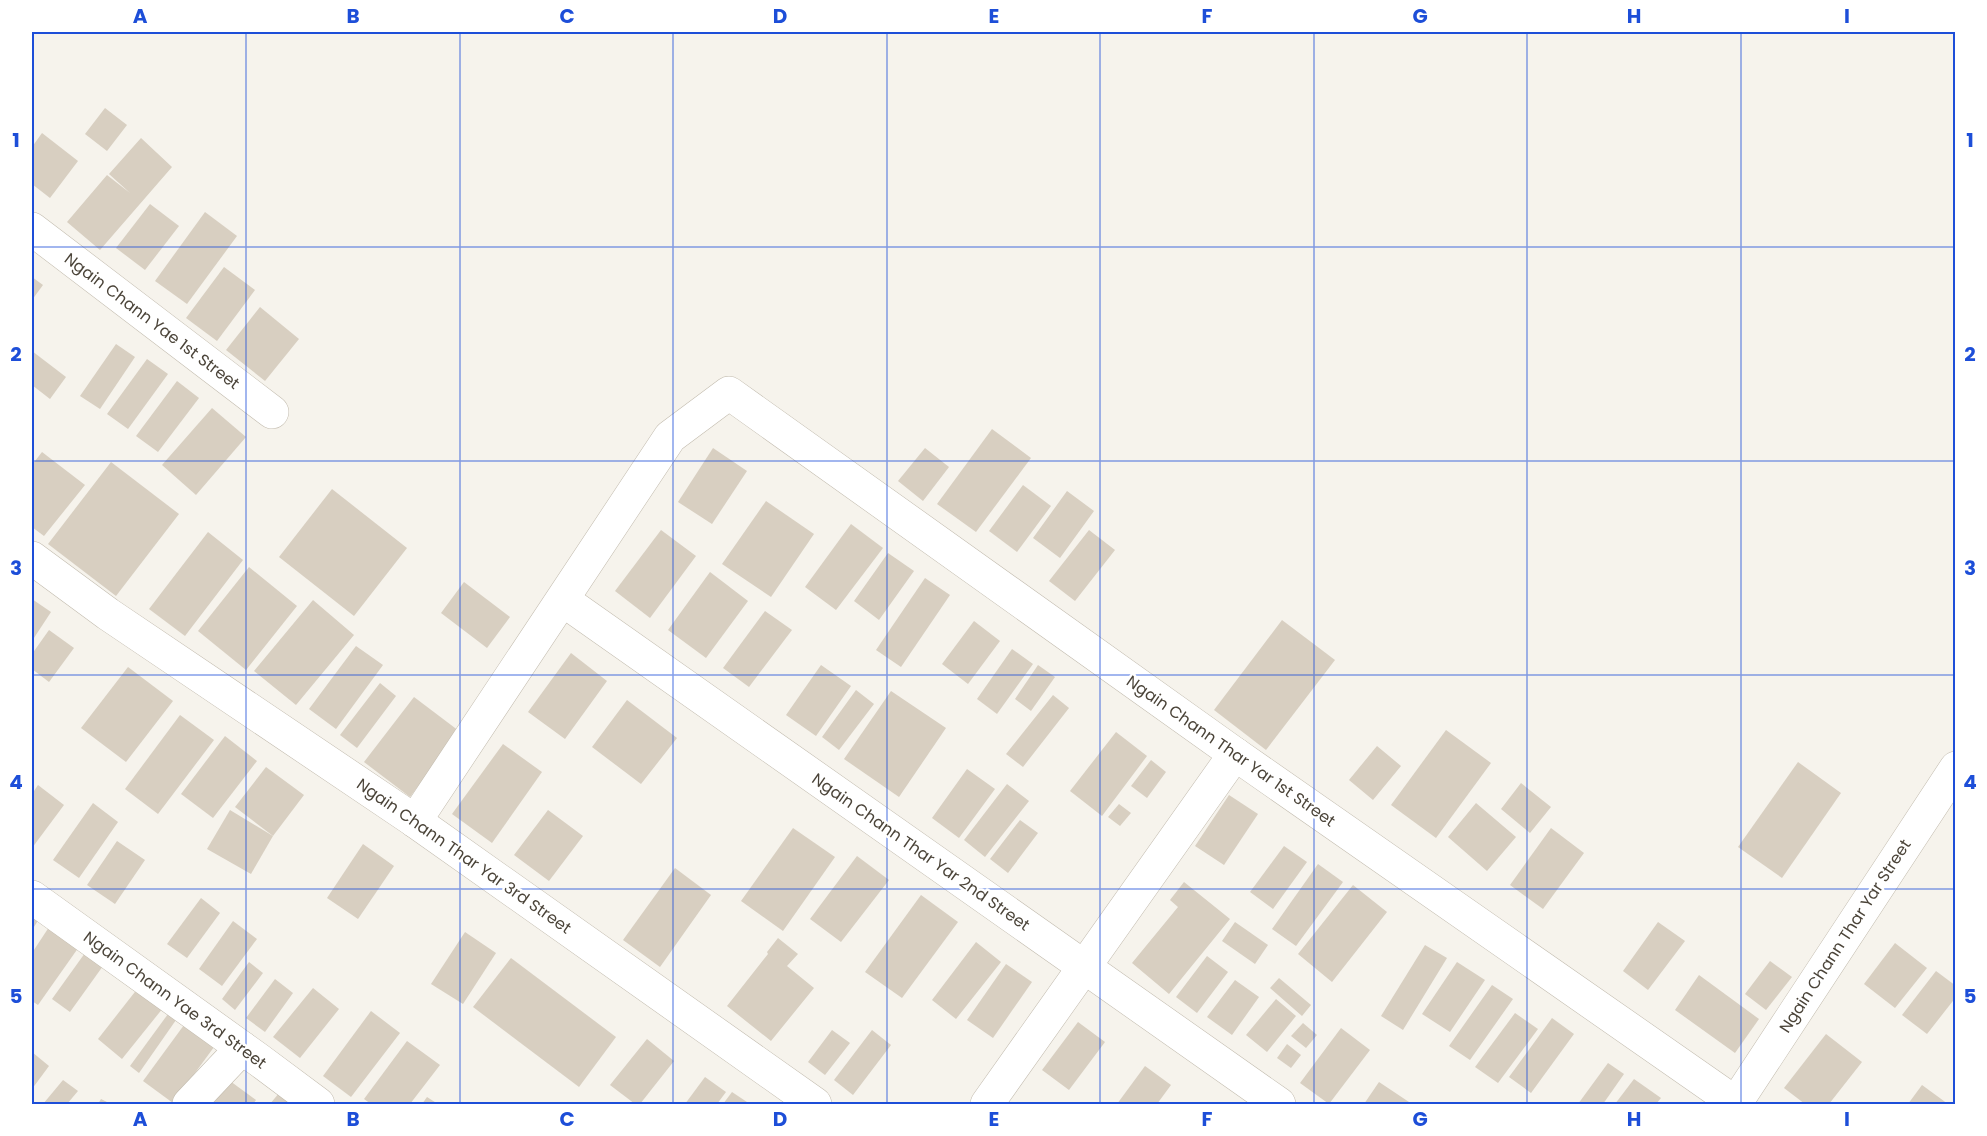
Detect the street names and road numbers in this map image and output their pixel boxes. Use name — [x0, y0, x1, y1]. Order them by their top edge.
street label: Ngain Chann Yae 1st Street — [60, 247, 245, 395]
street label: Ngain Chann Thar Yar 1st Street — [1122, 670, 1340, 832]
street label: Ngain Chann Thar Yar 2nd Street — [807, 768, 1035, 936]
street label: Ngain Chann Thar Yar 3rd Street — [352, 773, 576, 939]
street label: Ngain Chann Thar Yar Street — [1774, 835, 1916, 1037]
street label: Ngain Chann Yae 3rd Street — [79, 926, 271, 1074]

